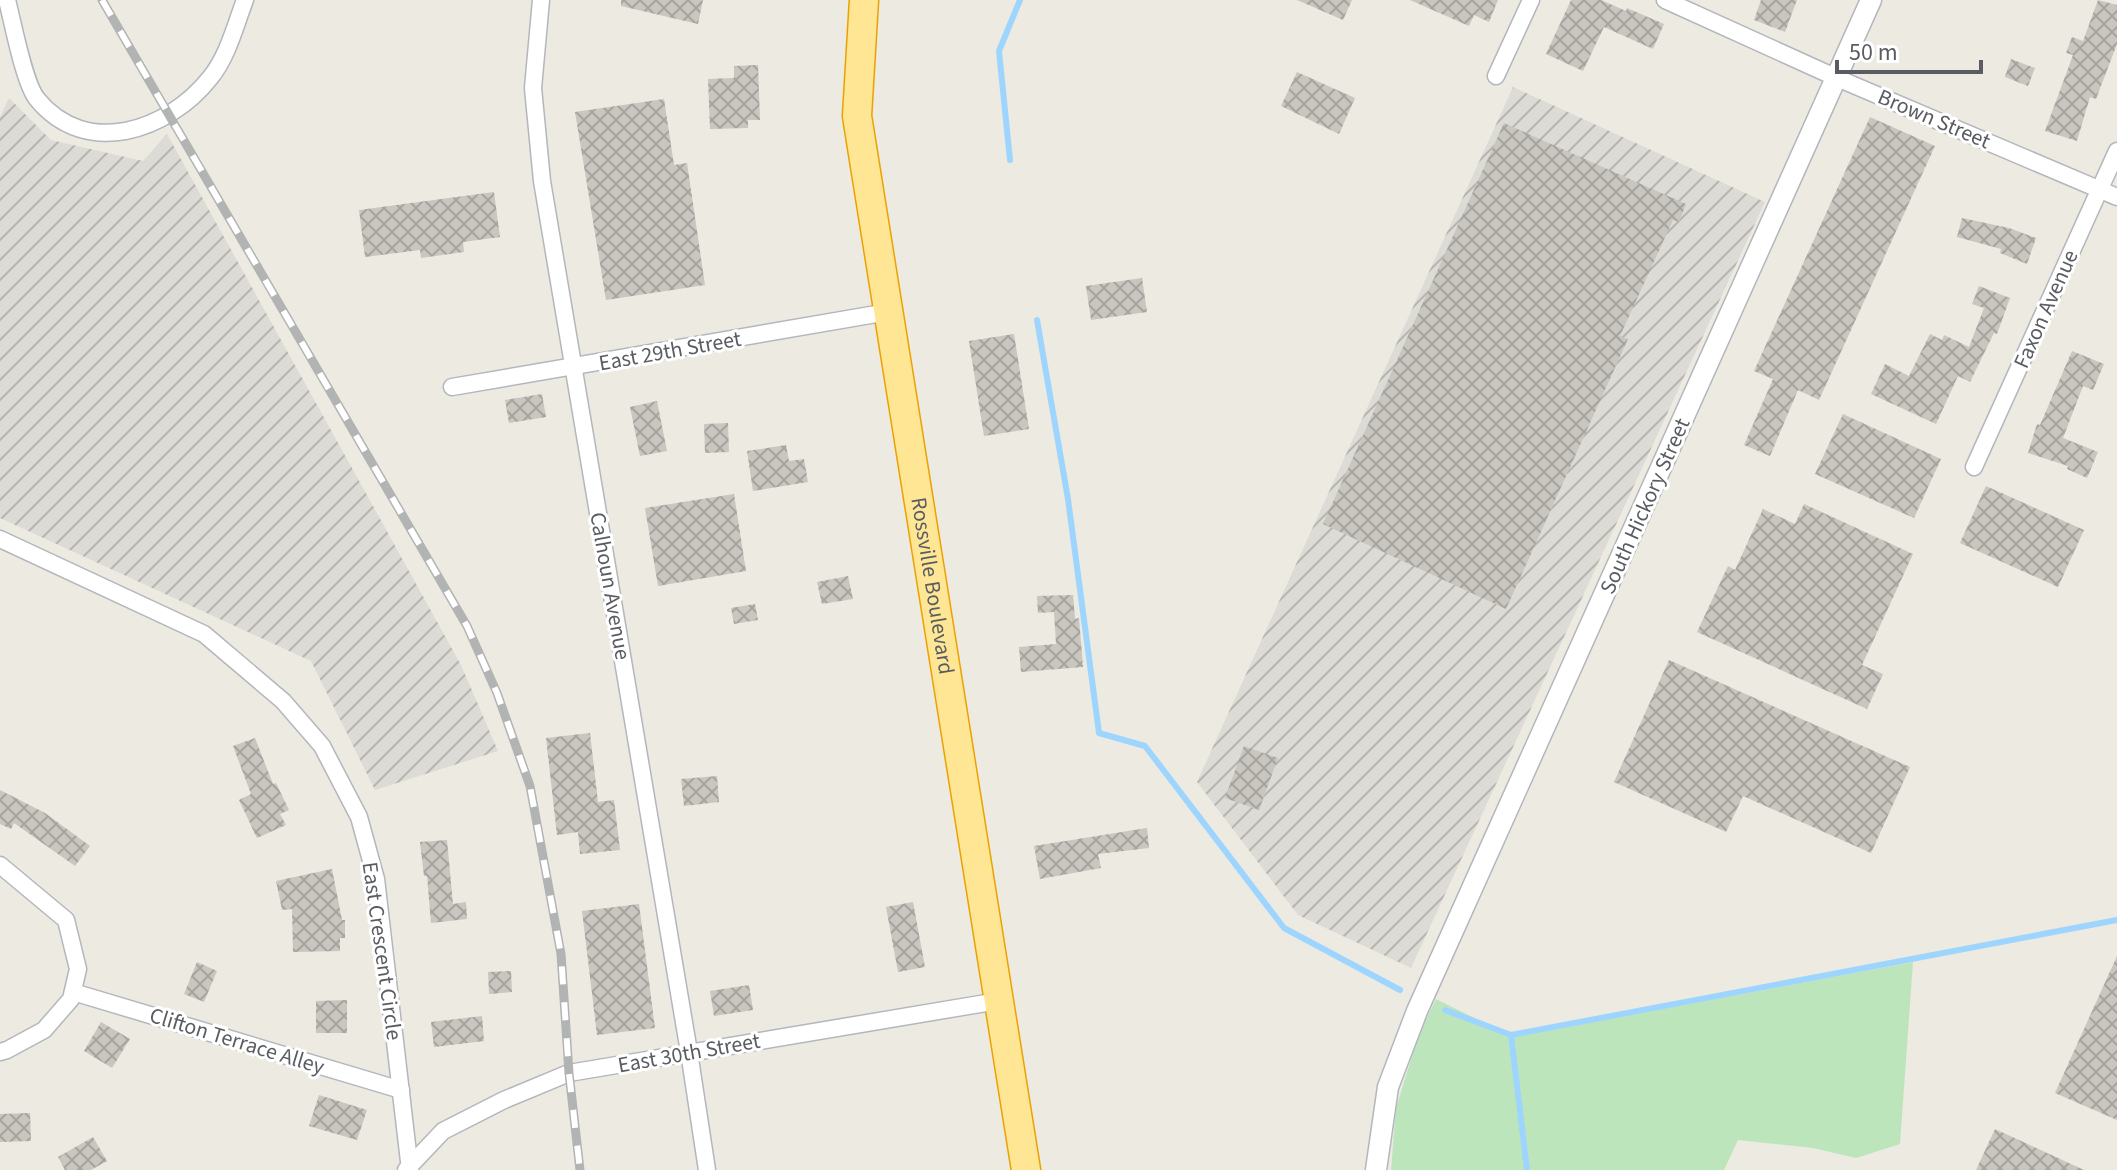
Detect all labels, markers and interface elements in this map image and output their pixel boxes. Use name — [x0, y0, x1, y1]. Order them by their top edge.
scale bar — [1837, 24, 1981, 74]
text: 50 m — [1849, 35, 1898, 70]
street label: Brown Street — [1873, 81, 1996, 157]
street label: Faxon Avenue — [2006, 244, 2086, 373]
street label: East 29th Street — [596, 323, 744, 379]
street label: South Hickory Street — [1592, 412, 1698, 599]
street label: Rossville Boulevard — [902, 495, 962, 677]
street label: Calhoun Avenue — [581, 510, 639, 662]
street label: East Crescent Circle — [354, 860, 410, 1042]
street label: Clifton Terrace Alley — [146, 999, 329, 1083]
street label: East 30th Street — [615, 1025, 763, 1081]

